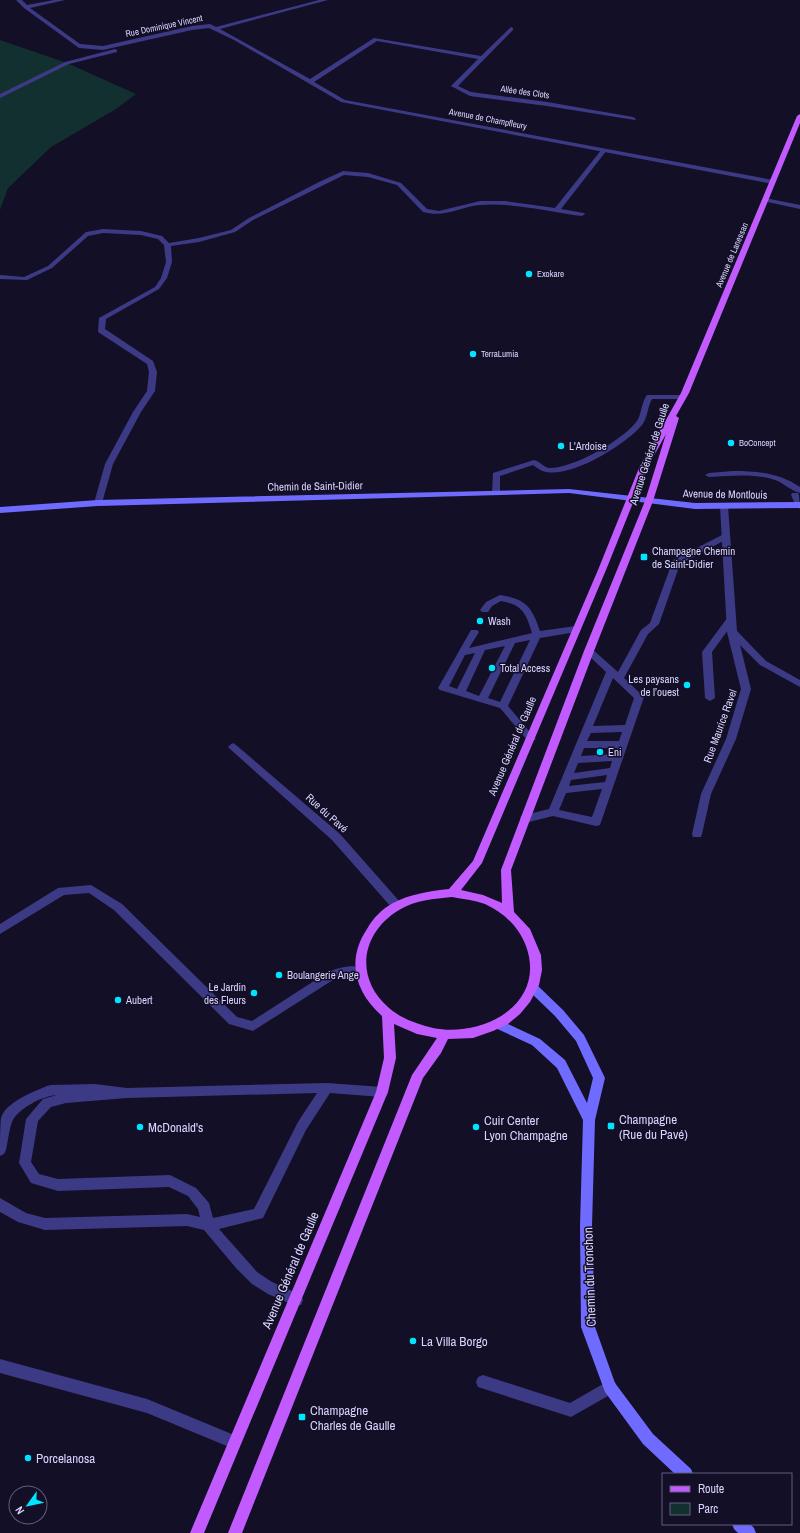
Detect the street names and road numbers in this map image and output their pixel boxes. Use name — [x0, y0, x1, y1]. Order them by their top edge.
street label: Rue Dominique Vincent — [124, 12, 204, 40]
street label: Allée des Clots — [499, 82, 551, 101]
street label: Avenue de Champfleury — [447, 105, 528, 132]
street label: Avenue de Lanessan — [713, 221, 751, 290]
street label: Avenue Général de Gaulle — [626, 401, 672, 508]
street label: Chemin de Saint-Didier — [267, 478, 363, 494]
street label: Avenue de Montlouis — [682, 486, 768, 502]
street label: Rue Maurice Ravel — [700, 687, 740, 765]
street label: Avenue Général de Gaulle — [484, 694, 539, 799]
street label: Rue du Pavé — [303, 790, 351, 836]
street label: Avenue Général de Gaulle — [258, 1209, 323, 1332]
street label: Chemin du Tronchon — [579, 1227, 600, 1327]

